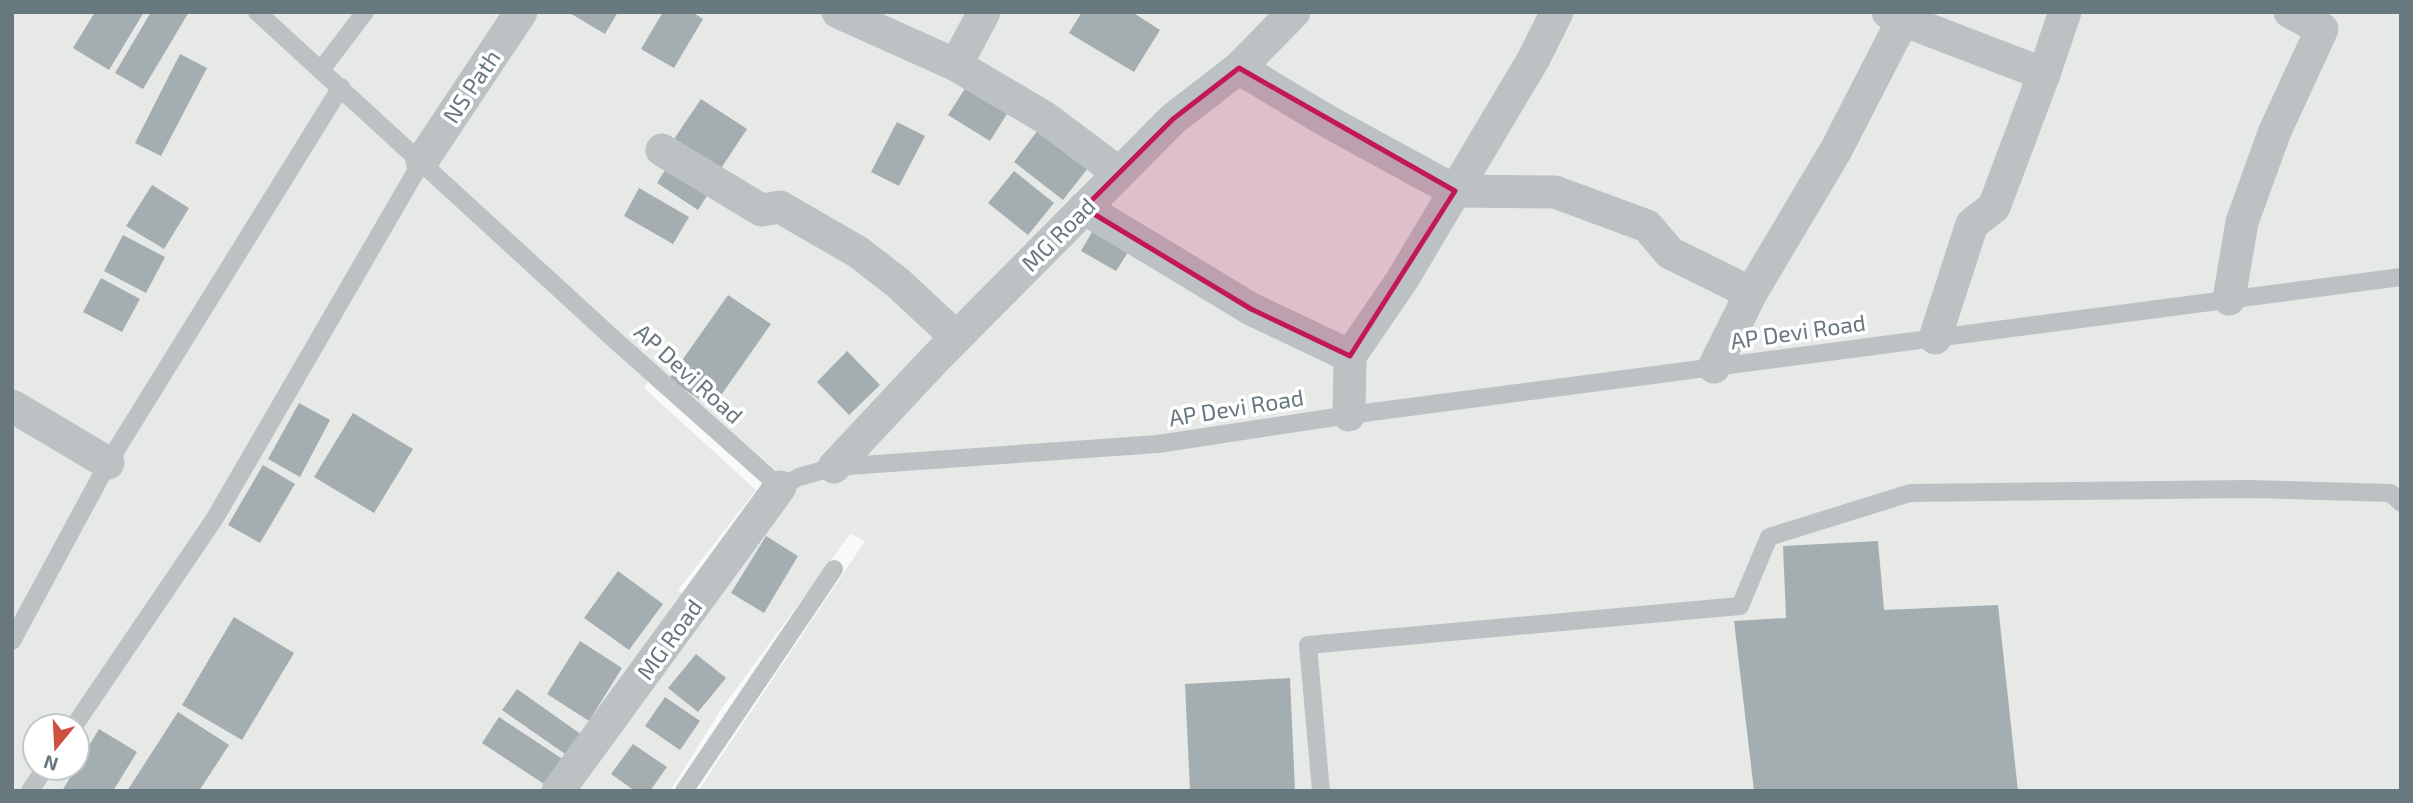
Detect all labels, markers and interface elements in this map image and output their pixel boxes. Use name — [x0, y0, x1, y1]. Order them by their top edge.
street label: NS Path — [436, 44, 506, 128]
street label: MG Road — [1015, 191, 1101, 277]
street label: AP Devi Road — [1729, 308, 1867, 354]
street label: AP Devi Road — [629, 317, 749, 429]
street label: AP Devi Road — [1167, 383, 1305, 431]
street label: MG Road — [630, 593, 708, 685]
north arrow — [21, 712, 91, 782]
text: N — [41, 751, 61, 777]

